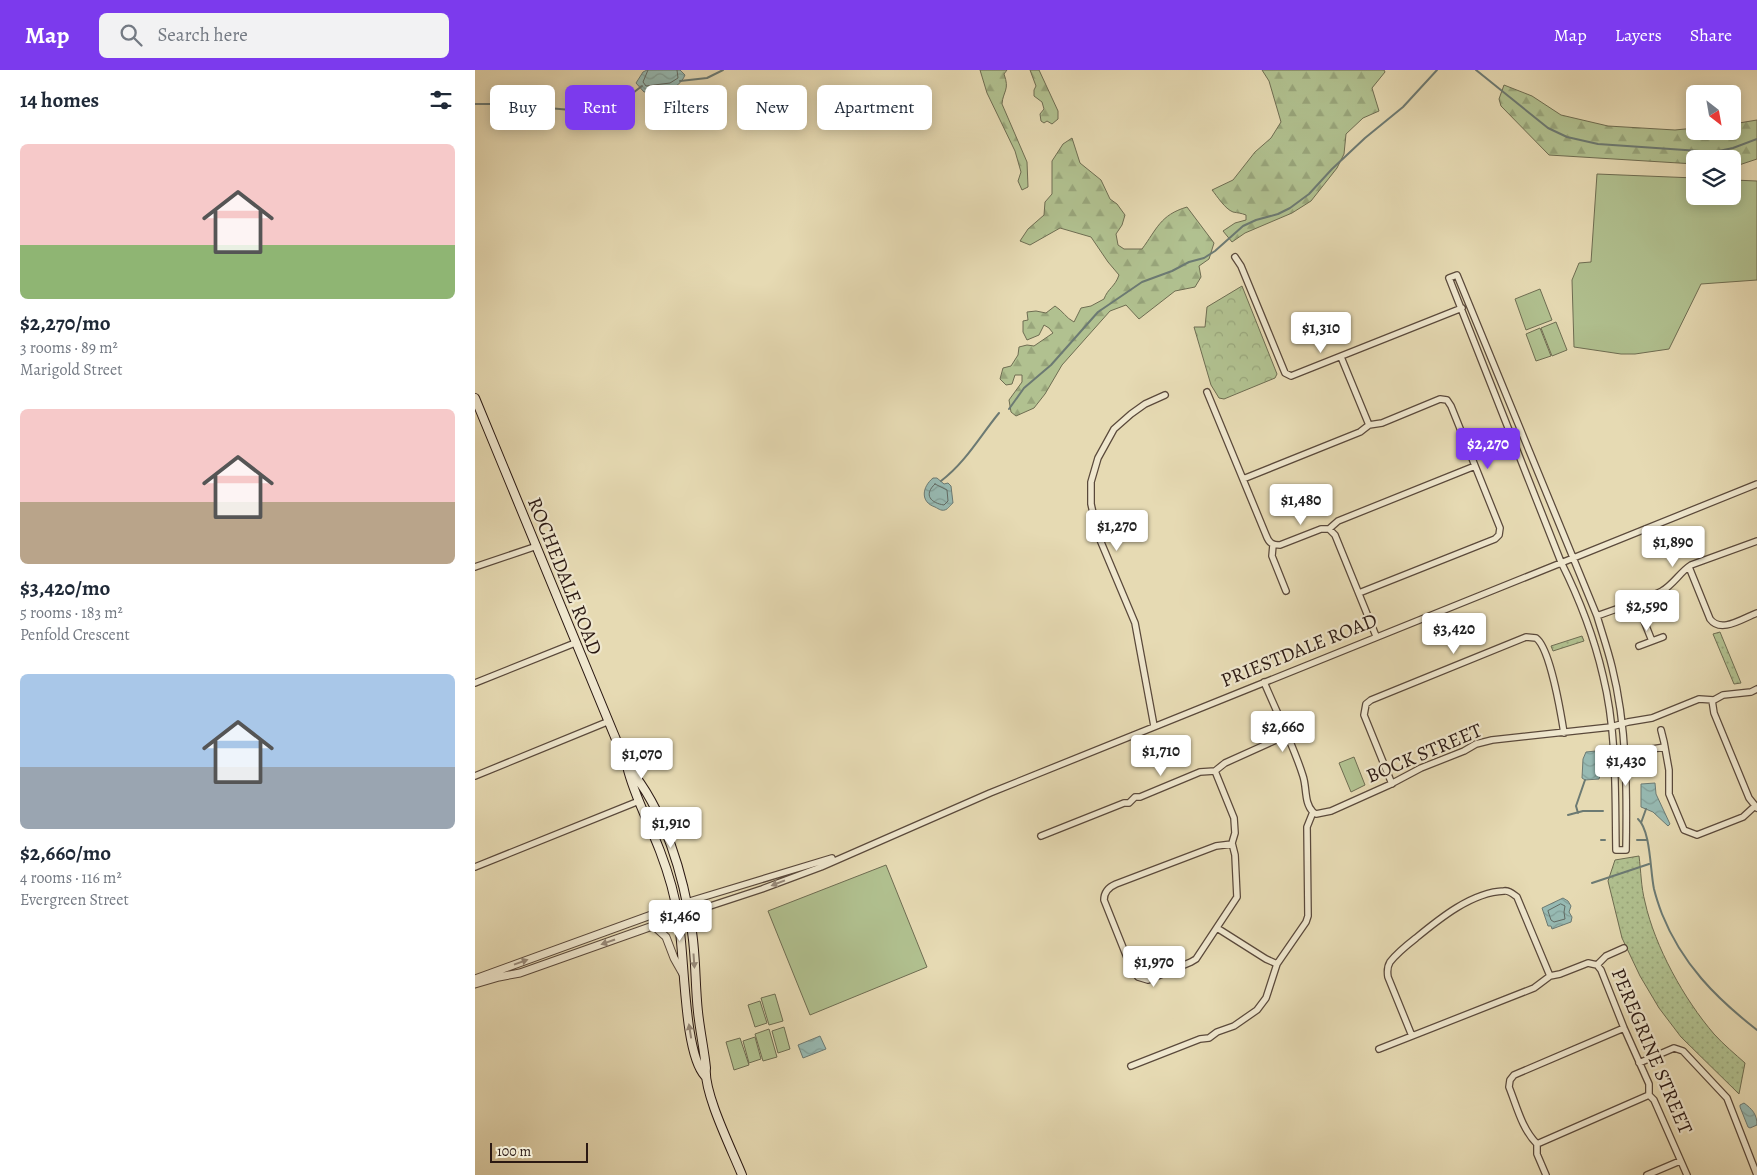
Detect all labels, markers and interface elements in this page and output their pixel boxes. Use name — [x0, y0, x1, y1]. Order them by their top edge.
search box — [99, 13, 449, 58]
text: Map — [25, 19, 69, 51]
icon: search — [117, 21, 145, 49]
text: Search here — [157, 22, 248, 48]
text: Map — [1554, 23, 1587, 47]
text: Layers — [1615, 23, 1662, 47]
text: Share — [1690, 23, 1732, 47]
chip: Buy — [490, 85, 555, 130]
chip: Rent — [565, 85, 635, 130]
chip: Filters — [645, 85, 727, 130]
chip: New — [737, 85, 807, 130]
chip: Apartment — [817, 85, 932, 130]
north arrow — [1686, 85, 1741, 140]
map controls — [1686, 85, 1741, 205]
text: 14 homes — [20, 86, 99, 114]
icon: filters — [427, 86, 455, 114]
button: layers — [1686, 150, 1741, 205]
icon: home — [193, 177, 283, 267]
text: $2,270/mo — [20, 309, 111, 337]
pin: $1,310 — [1280, 312, 1362, 354]
text: $1,310 — [1302, 317, 1340, 339]
text: 3 rooms · 89 m² — [20, 337, 118, 359]
text: Marigold Street — [20, 359, 122, 381]
pin: $2,270 — [1447, 428, 1529, 470]
text: $2,270 — [1467, 433, 1509, 455]
icon: home — [193, 442, 283, 532]
pin: $1,480 — [1260, 484, 1342, 526]
text: $1,480 — [1281, 489, 1321, 511]
street label: ROCHEDALE ROAD — [521, 493, 609, 659]
pin: $1,270 — [1076, 510, 1158, 552]
text: $1,270 — [1097, 515, 1137, 537]
pin: $1,890 — [1632, 526, 1714, 568]
text: $1,890 — [1653, 531, 1693, 553]
text: $3,420/mo — [20, 574, 110, 602]
pin: $2,590 — [1606, 590, 1688, 632]
text: $2,590 — [1626, 595, 1668, 617]
text: 5 rooms · 183 m² — [20, 602, 123, 624]
street label: PRIESTDALE ROAD — [1217, 606, 1381, 694]
pin: $3,420 — [1413, 612, 1495, 655]
text: $3,420 — [1433, 618, 1475, 640]
text: Penfold Crescent — [20, 624, 130, 646]
icon: home — [193, 707, 283, 797]
pin: $2,660 — [1242, 710, 1324, 753]
text: $2,660 — [1262, 716, 1304, 738]
street label: BOCK STREET — [1362, 716, 1486, 789]
pin: $1,710 — [1120, 734, 1202, 777]
pin: $1,070 — [601, 738, 683, 780]
text: $1,710 — [1142, 740, 1180, 762]
text: $1,070 — [622, 743, 662, 765]
pin: $1,430 — [1585, 744, 1667, 787]
text: $1,430 — [1606, 750, 1646, 772]
pin: $1,910 — [630, 806, 712, 849]
text: $1,910 — [652, 812, 690, 834]
text: $2,660/mo — [20, 839, 111, 867]
text: 4 rooms · 116 m² — [20, 867, 122, 889]
one-way arrow — [770, 879, 785, 887]
text: Evergreen Street — [20, 889, 129, 911]
pin: $1,460 — [639, 900, 721, 942]
text: $1,460 — [660, 905, 700, 927]
one-way arrow — [601, 939, 616, 946]
pin: $1,970 — [1113, 946, 1195, 988]
text: $1,970 — [1134, 951, 1174, 973]
one-way arrow — [691, 954, 699, 970]
one-way arrow — [513, 958, 528, 965]
street label: PEREGRINE STREET — [1605, 964, 1699, 1138]
one-way arrow — [685, 1023, 693, 1039]
scale bar — [490, 1140, 587, 1163]
text: 100 m — [497, 1142, 531, 1161]

